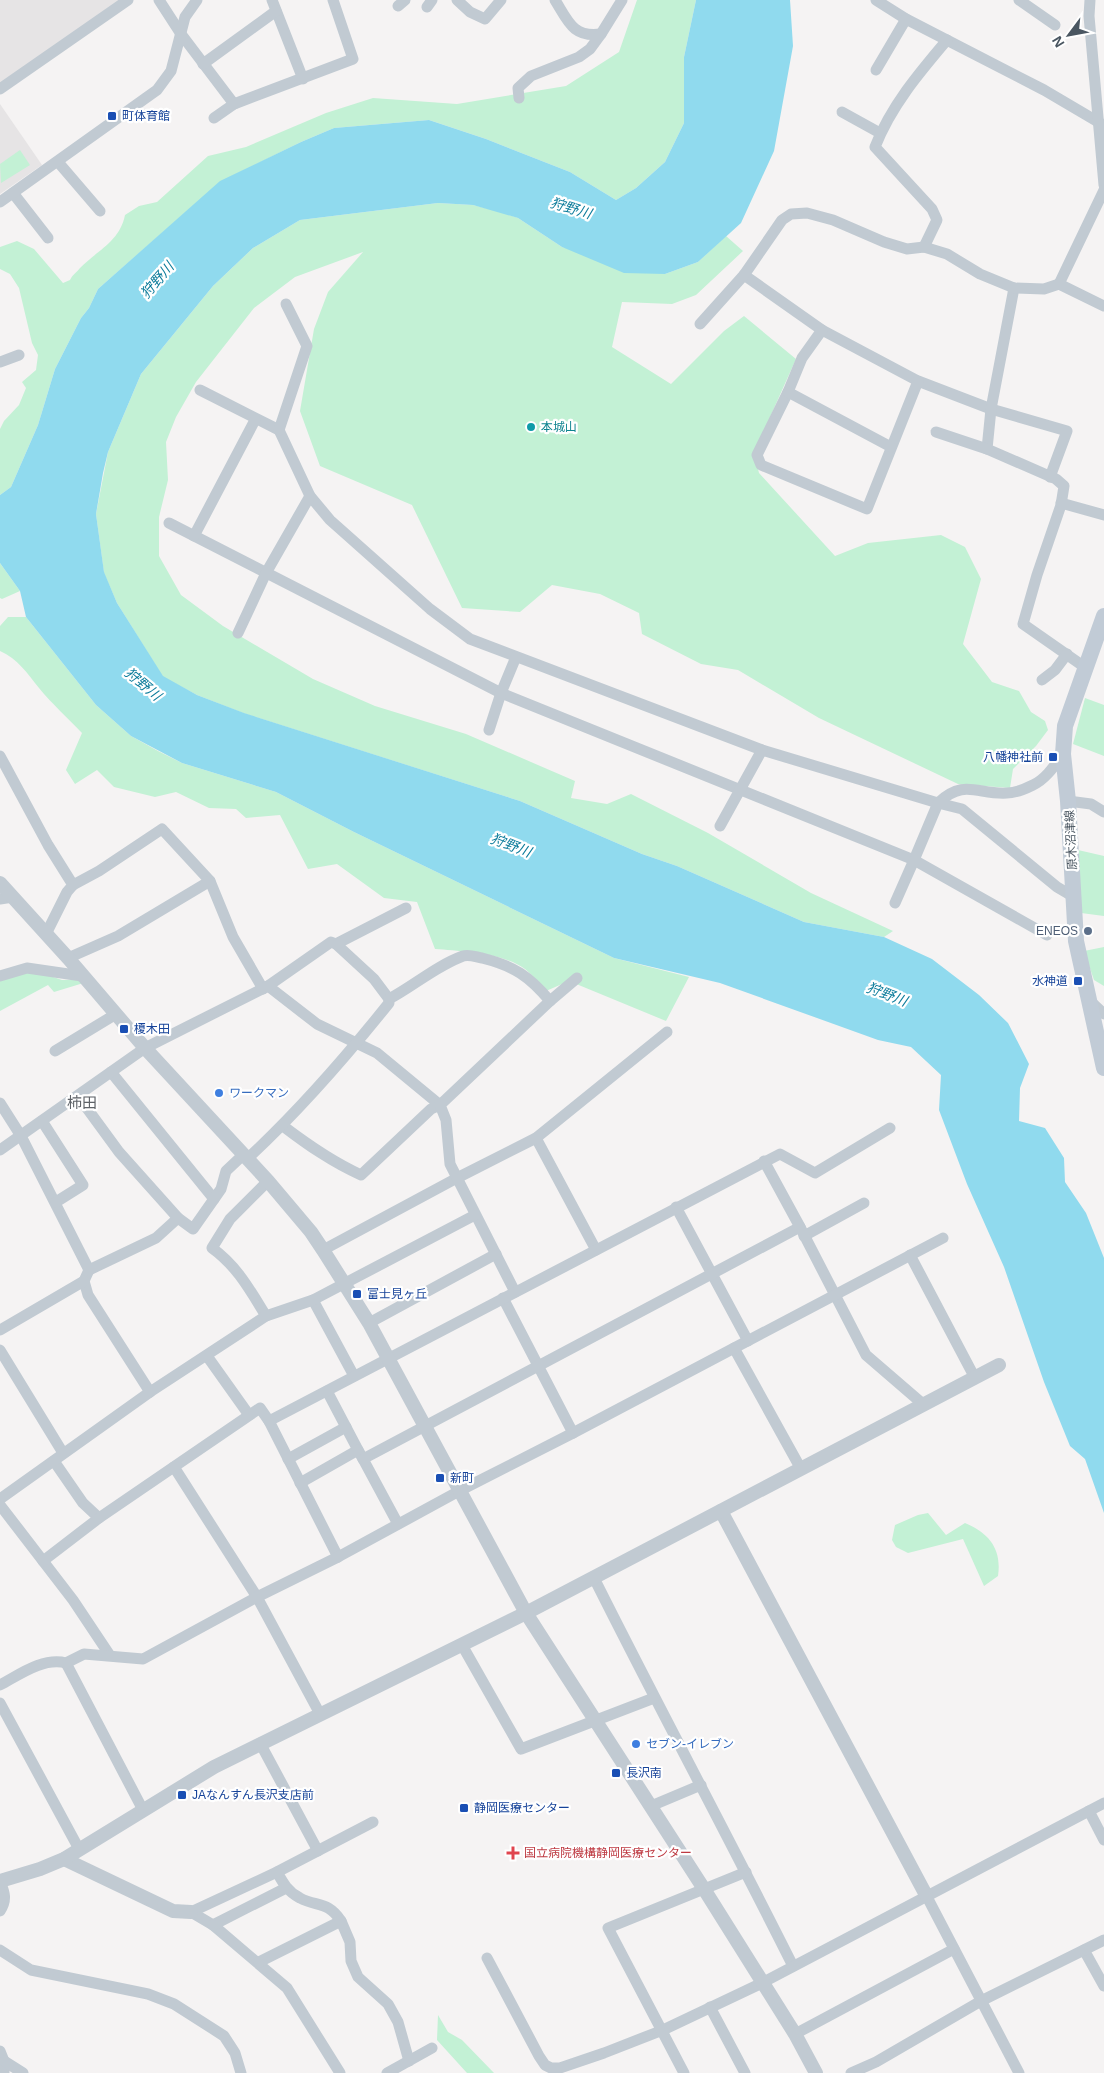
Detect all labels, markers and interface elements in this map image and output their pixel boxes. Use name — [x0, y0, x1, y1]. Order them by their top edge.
north arrow — [1044, 10, 1094, 60]
text: N — [1049, 33, 1067, 50]
place label: 町体育館 — [122, 109, 170, 123]
marker: 町体育館 — [106, 110, 118, 122]
water label: 狩野川 — [549, 194, 595, 222]
water label: 狩野川 — [137, 257, 178, 301]
place label: 本城山 — [541, 420, 577, 434]
marker: 本城山 — [525, 421, 537, 433]
water label: 狩野川 — [122, 664, 166, 705]
place label: 八幡神社前 — [983, 750, 1043, 764]
marker: 八幡神社前 — [1047, 751, 1059, 763]
street label: 原木沼津線 — [1062, 810, 1080, 870]
water label: 狩野川 — [489, 830, 535, 861]
place label: ENEOS — [1036, 924, 1078, 938]
marker: ENEOS — [1082, 925, 1094, 937]
place label: 水神道 — [1032, 974, 1068, 988]
marker: 水神道 — [1072, 975, 1084, 987]
water label: 狩野川 — [865, 979, 911, 1010]
place label: 榎木田 — [134, 1022, 170, 1036]
marker: 榎木田 — [118, 1023, 130, 1035]
place label: ワークマン — [229, 1086, 289, 1100]
marker: ワークマン — [213, 1087, 225, 1099]
district label: 柿田 — [67, 1094, 97, 1111]
place label: 富士見ヶ丘 — [367, 1287, 427, 1301]
marker: 富士見ヶ丘 — [351, 1288, 363, 1300]
place label: 新町 — [450, 1471, 474, 1485]
marker: 新町 — [434, 1472, 446, 1484]
place label: セブン-イレブン — [646, 1737, 734, 1751]
marker: セブン-イレブン — [630, 1738, 642, 1750]
place label: 長沢南 — [626, 1766, 662, 1780]
marker: 長沢南 — [610, 1767, 622, 1779]
place label: JAなんすん長沢支店前 — [192, 1788, 314, 1802]
marker: JAなんすん長沢支店前 — [176, 1789, 188, 1801]
place label: 静岡医療センター — [474, 1801, 570, 1815]
marker: 静岡医療センター — [458, 1802, 470, 1814]
marker: 国立病院機構静岡医療センター — [506, 1846, 520, 1860]
place label: 国立病院機構静岡医療センター — [524, 1846, 692, 1860]

